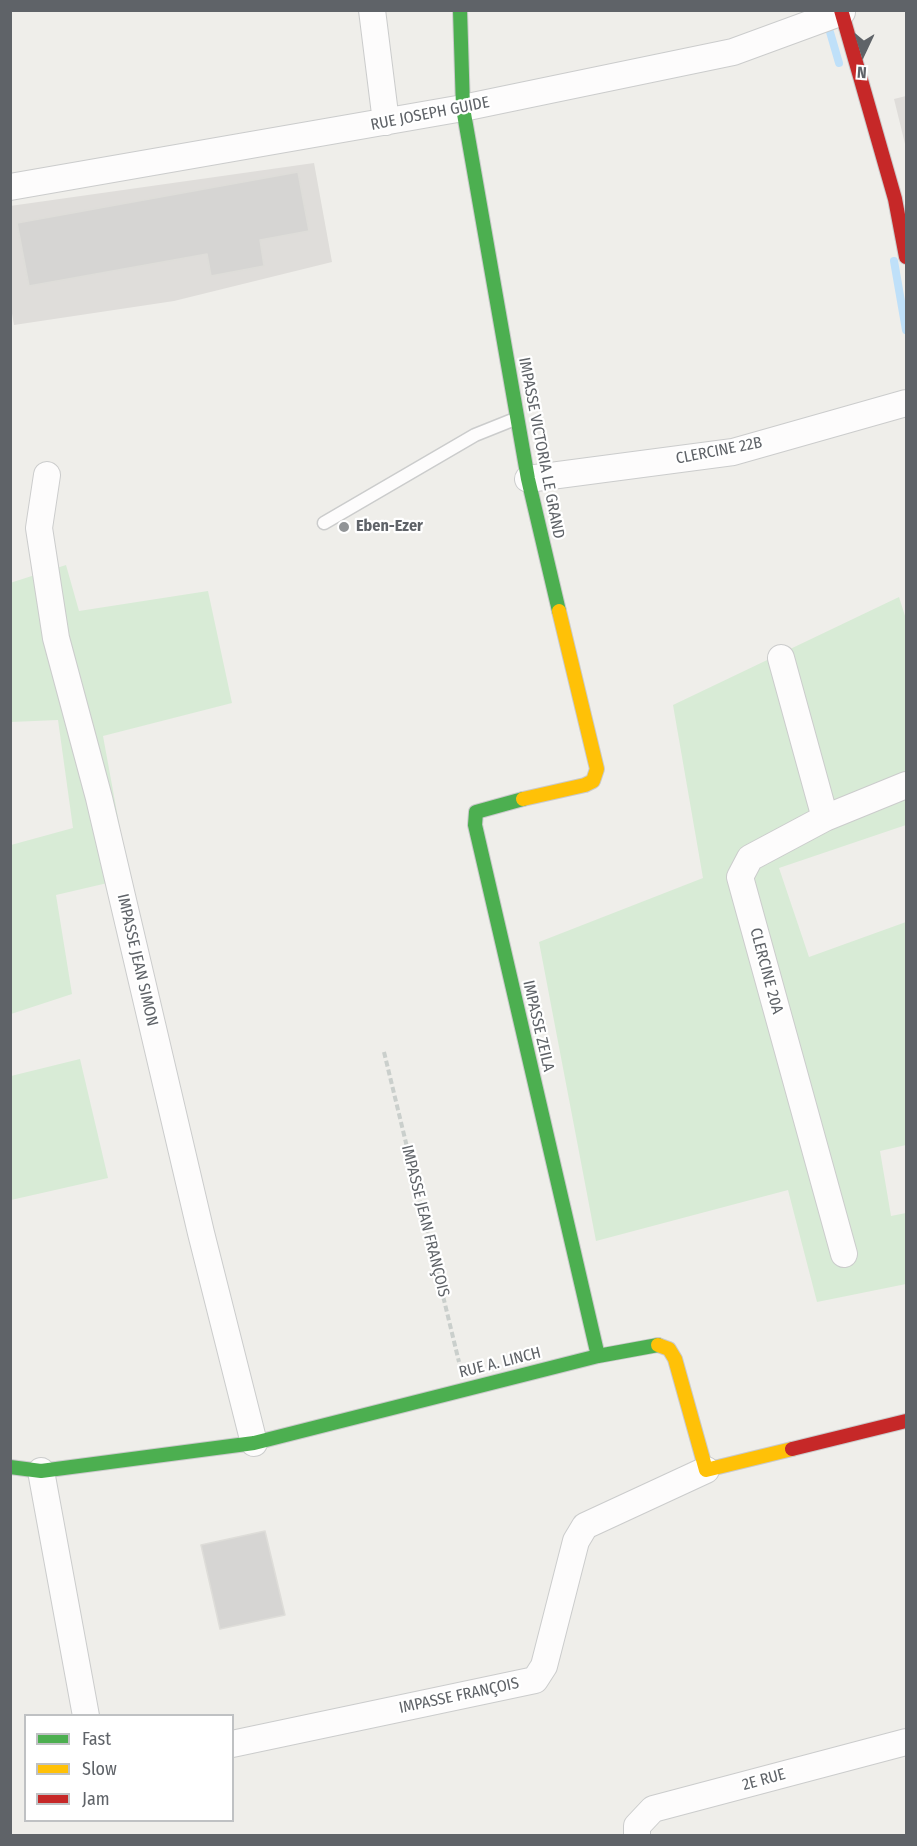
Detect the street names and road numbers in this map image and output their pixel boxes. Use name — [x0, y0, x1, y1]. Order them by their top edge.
street label: RUE JOSEPH GUIDE — [369, 93, 491, 135]
street label: IMPASSE VICTORIA LE GRAND — [514, 356, 568, 540]
street label: CLERCINE 22B — [674, 433, 764, 469]
street label: IMPASSE JEAN SIMON — [112, 892, 162, 1028]
street label: CLERCINE 20A — [745, 926, 787, 1016]
street label: IMPASSE ZEILA — [518, 978, 558, 1074]
street label: IMPASSE JEAN FRANÇOIS — [397, 1143, 453, 1299]
street label: RUE A. LINCH — [457, 1344, 543, 1382]
street label: IMPASSE FRANÇOIS — [397, 1674, 521, 1718]
street label: 2E RUE — [740, 1765, 788, 1795]

